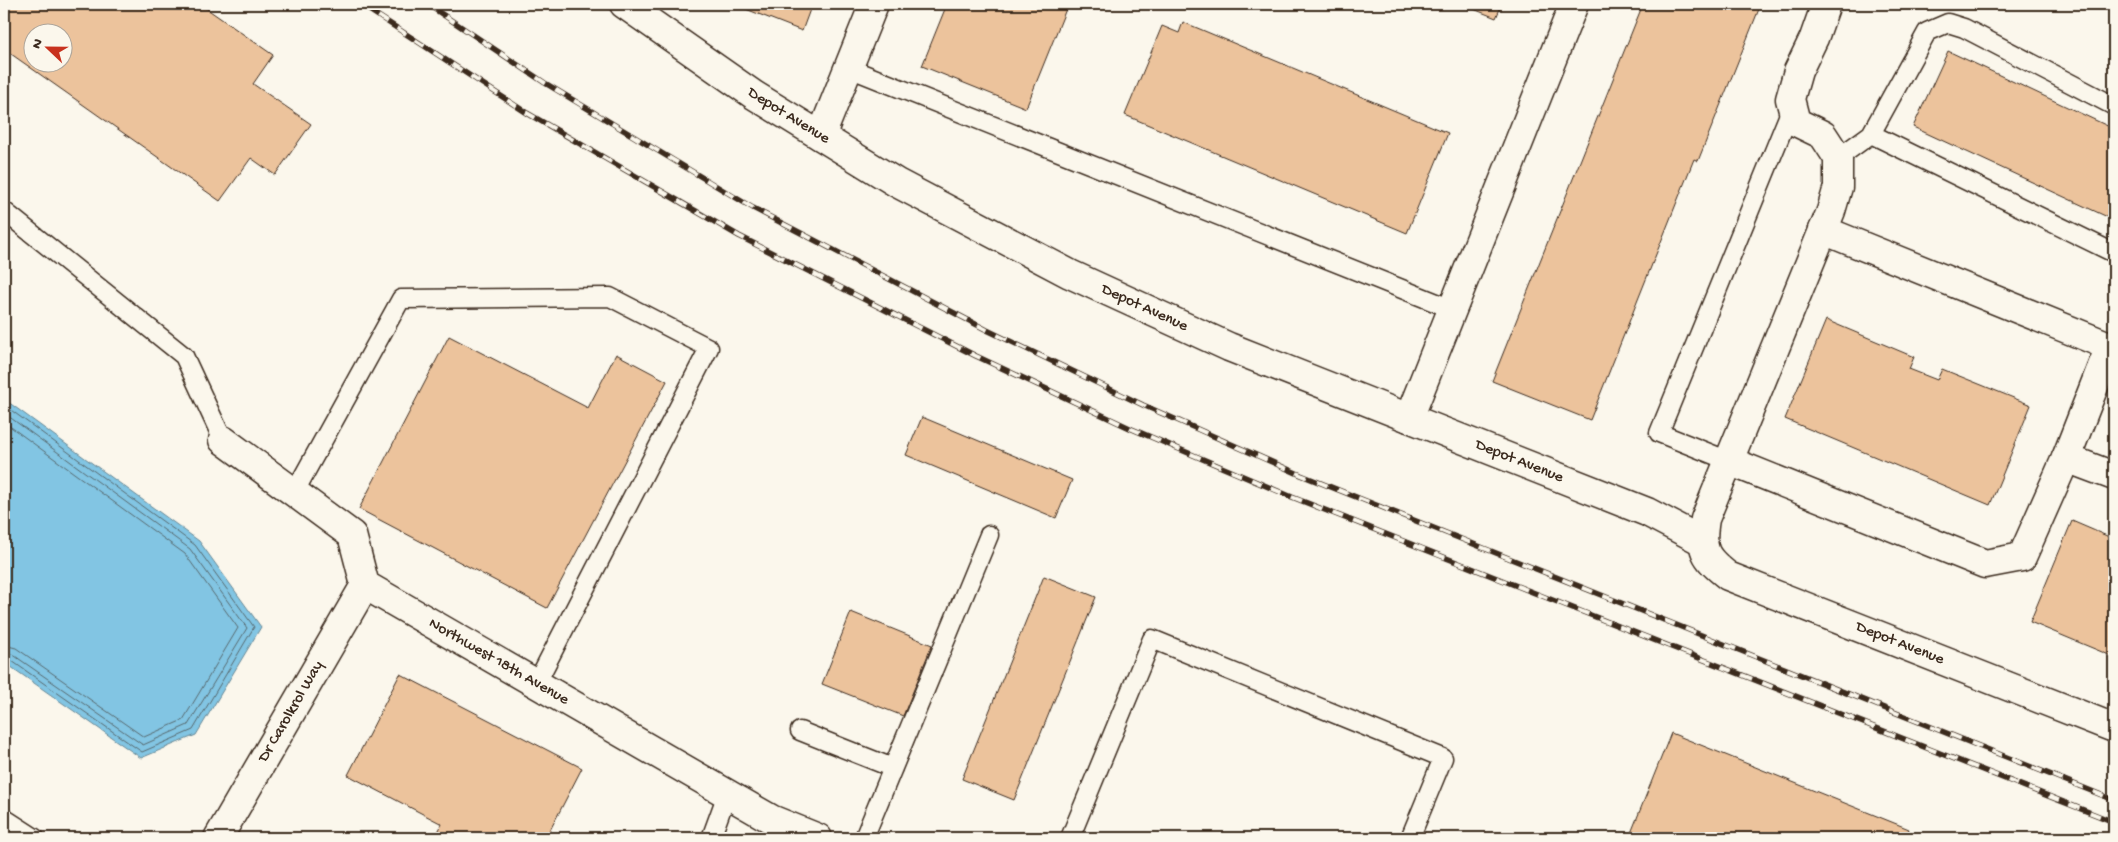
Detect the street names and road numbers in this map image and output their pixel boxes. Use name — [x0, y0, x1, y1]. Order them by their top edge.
street label: Depot Avenue — [743, 83, 834, 149]
street label: Depot Avenue — [1097, 280, 1192, 337]
street label: Depot Avenue — [1471, 435, 1567, 488]
street label: Northwest 18th Avenue — [425, 614, 573, 710]
street label: Depot Avenue — [1852, 617, 1947, 670]
street label: Dr Carolkrol Way — [254, 658, 328, 767]

